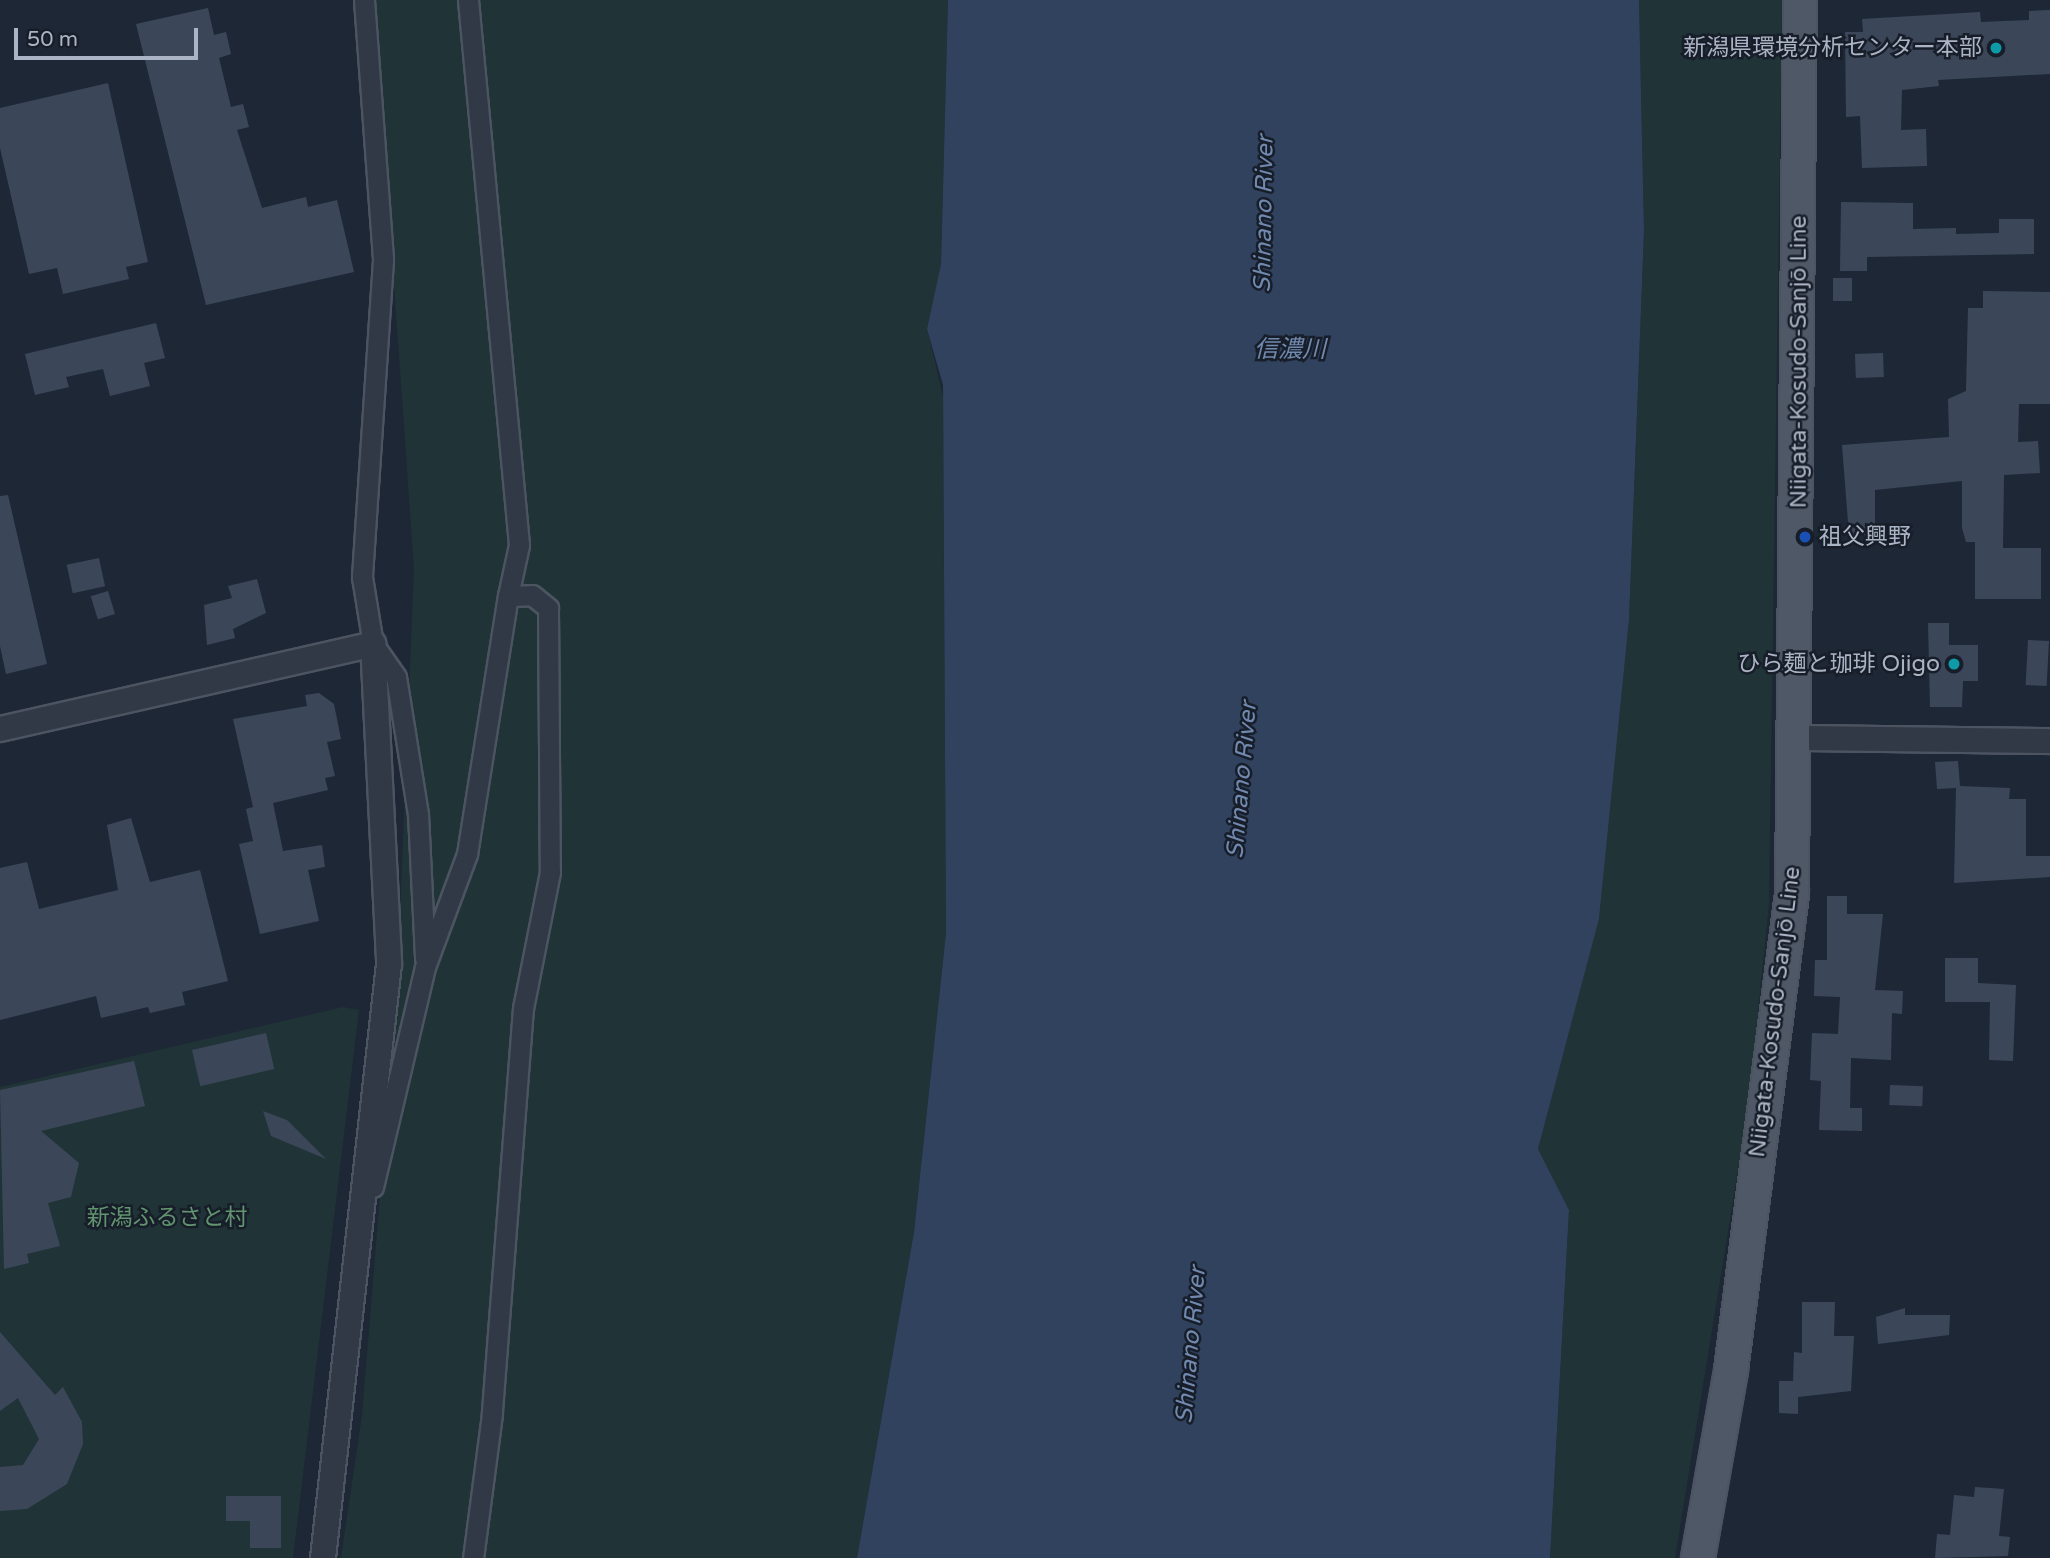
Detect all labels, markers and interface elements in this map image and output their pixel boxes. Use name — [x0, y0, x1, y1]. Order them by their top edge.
scale bar — [18, 14, 201, 58]
text: 50 m — [27, 27, 78, 52]
place label: 新潟県環境分析センター本部 — [1683, 34, 1982, 62]
marker: 新潟県環境分析センター本部 — [1988, 40, 2004, 56]
water label: Shinano River — [1248, 135, 1280, 293]
street label: Niigata-Kosudo-Sanjō Line — [1785, 216, 1813, 508]
water label: 信濃川 — [1254, 336, 1326, 364]
place label: 祖父興野 — [1819, 523, 1911, 551]
marker: 祖父興野 — [1797, 529, 1813, 545]
place label: ひら麺と珈琲 Ojigo — [1738, 650, 1940, 678]
marker: ひら麺と珈琲 Ojigo — [1946, 656, 1962, 672]
water label: Shinano River — [1221, 700, 1263, 860]
street label: Niigata-Kosudo-Sanjō Line — [1743, 865, 1807, 1159]
park label: 新潟ふるさと村 — [87, 1204, 247, 1232]
water label: Shinano River — [1170, 1265, 1212, 1425]

